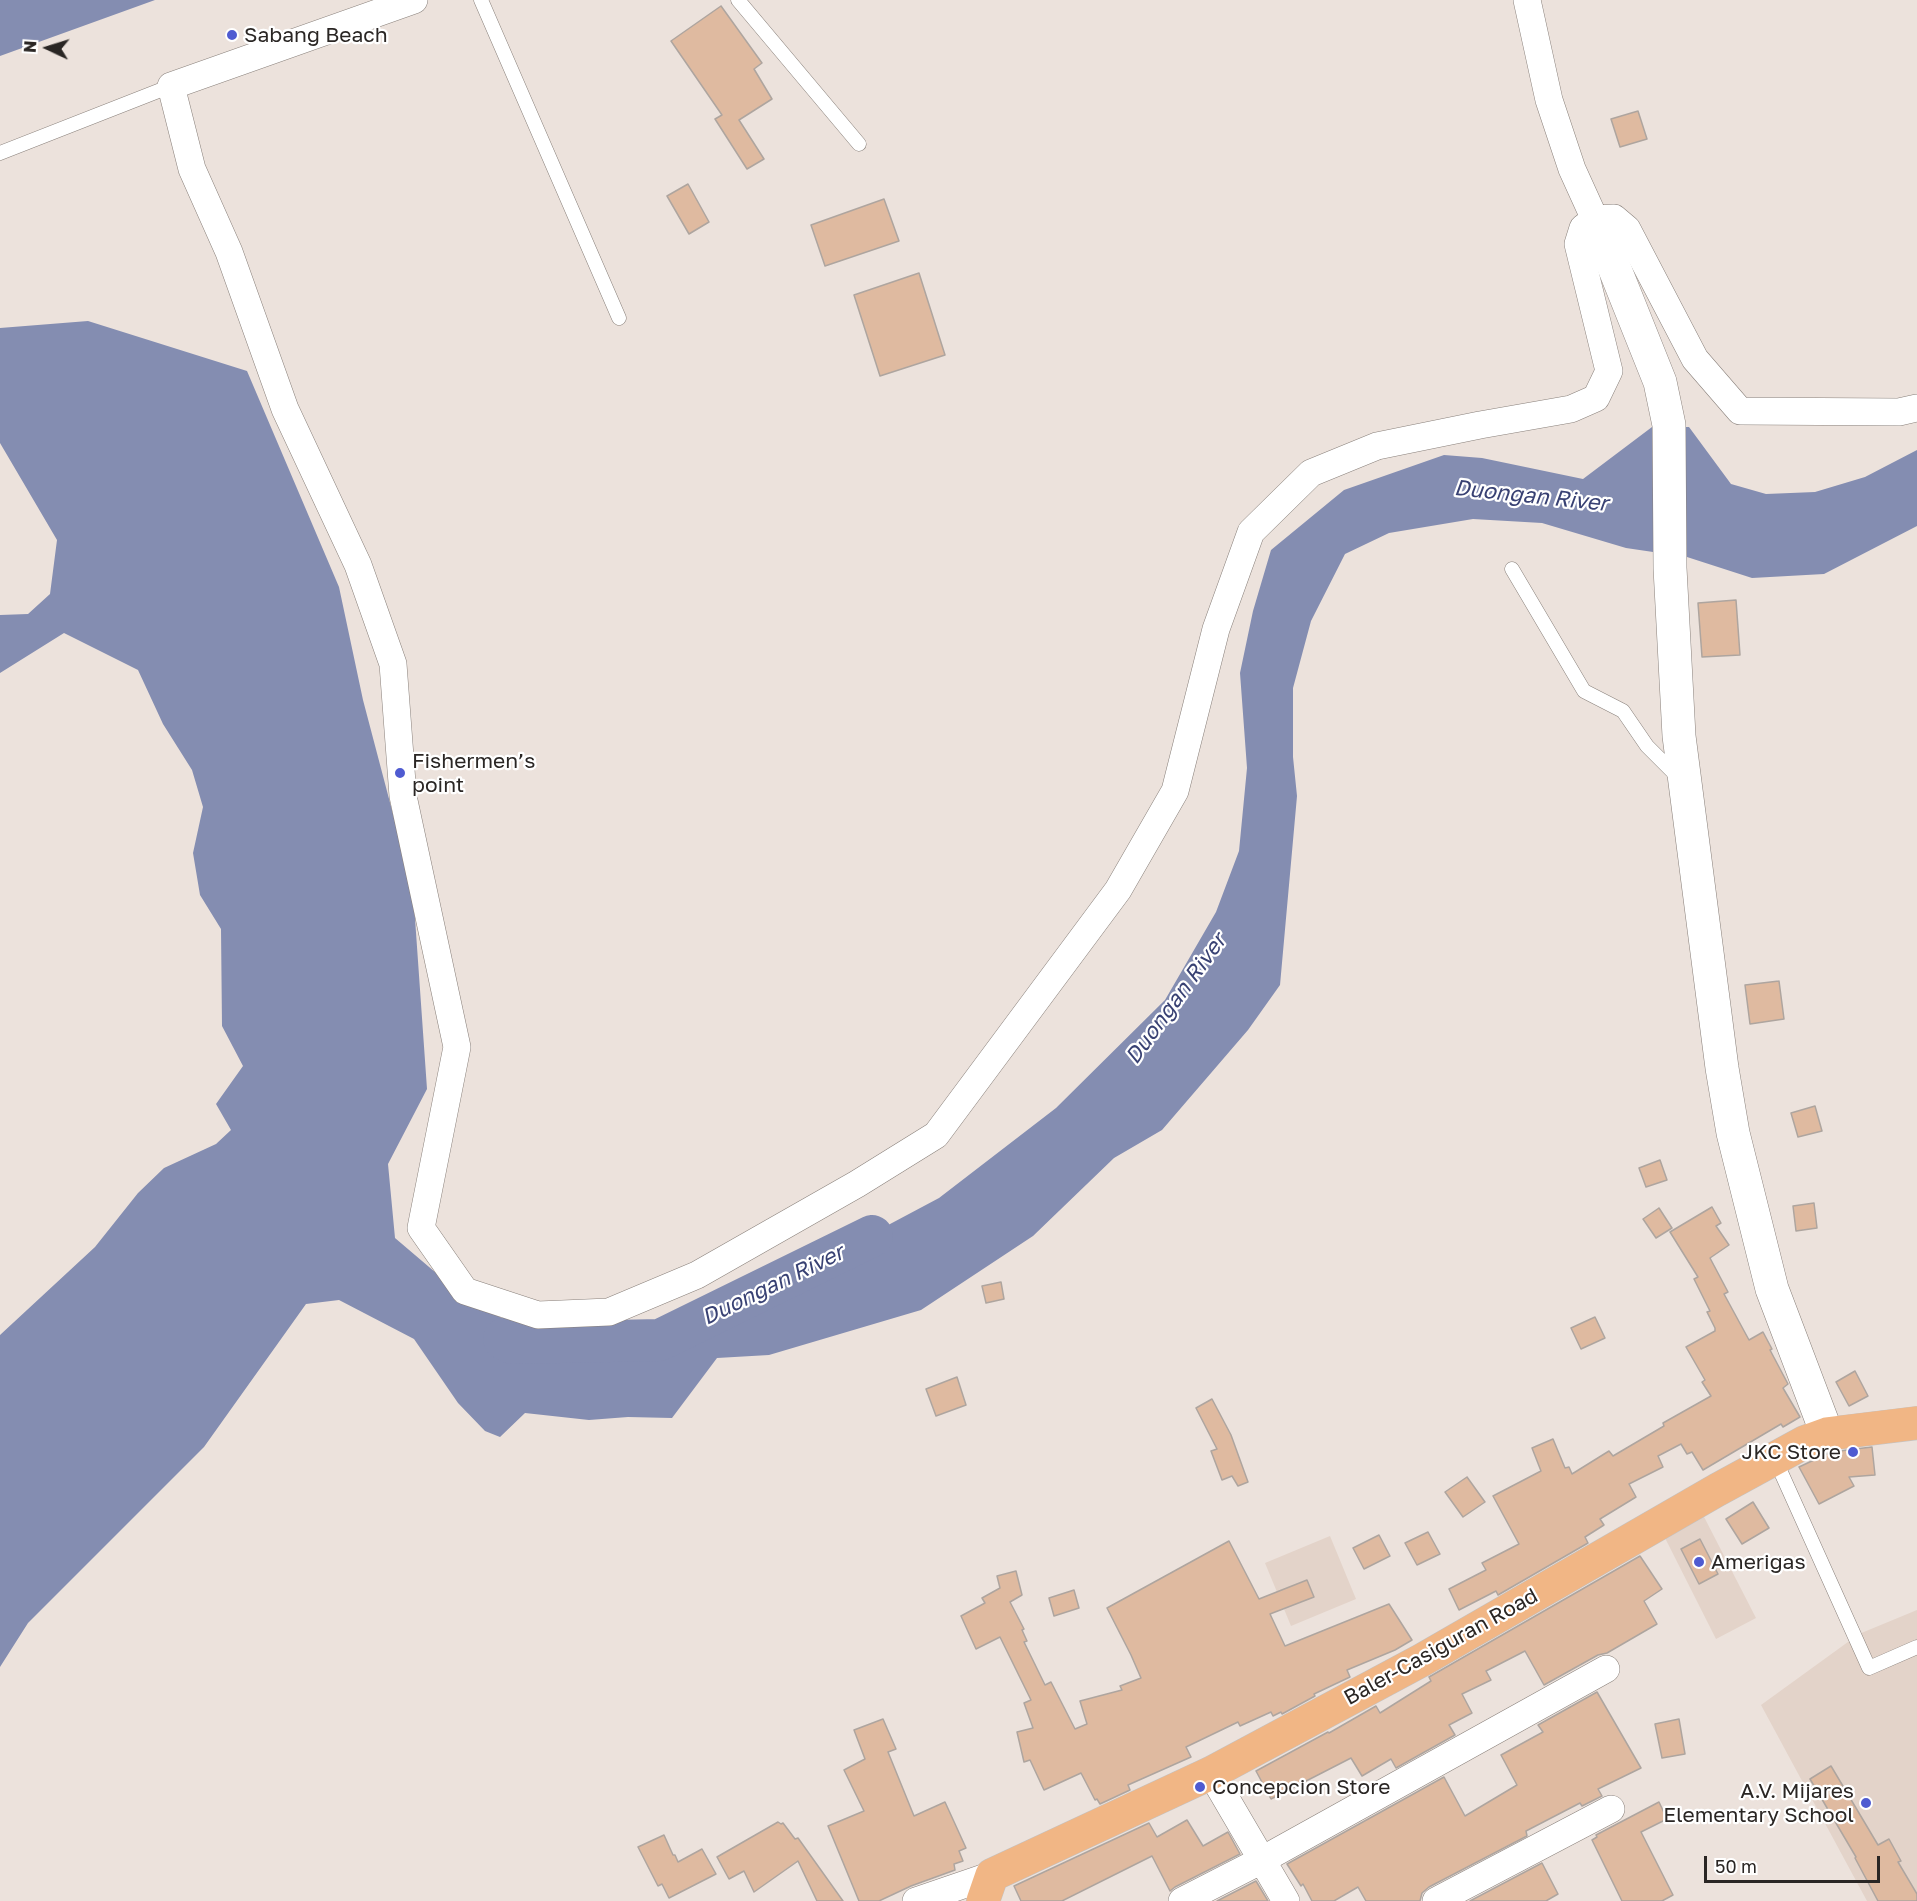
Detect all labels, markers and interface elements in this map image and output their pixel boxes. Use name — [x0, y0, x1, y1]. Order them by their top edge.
north arrow — [18, 18, 78, 78]
place label: Sabang Beach — [244, 22, 388, 48]
marker: Sabang Beach — [225, 28, 239, 42]
text: N — [20, 40, 40, 54]
water label: Duongan River — [1453, 475, 1609, 517]
place label: Fishermen’s point — [412, 748, 535, 798]
marker: Fishermen’s point — [393, 766, 407, 780]
water label: Duongan River — [1120, 929, 1232, 1069]
water label: Duongan River — [698, 1239, 848, 1331]
place label: JKC Store — [1742, 1439, 1841, 1465]
marker: JKC Store — [1846, 1445, 1860, 1459]
place label: Amerigas — [1711, 1549, 1806, 1575]
marker: Amerigas — [1692, 1555, 1706, 1569]
street label: Baler-Casiguran Road — [1340, 1583, 1542, 1711]
place label: Concepcion Store — [1212, 1774, 1390, 1800]
place label: A.V. Mijares Elementary School — [1663, 1778, 1854, 1828]
marker: Concepcion Store — [1193, 1780, 1207, 1794]
marker: A.V. Mijares Elementary School — [1859, 1796, 1873, 1810]
scale bar — [1707, 1844, 1882, 1882]
text: 50 m — [1715, 1855, 1757, 1877]

